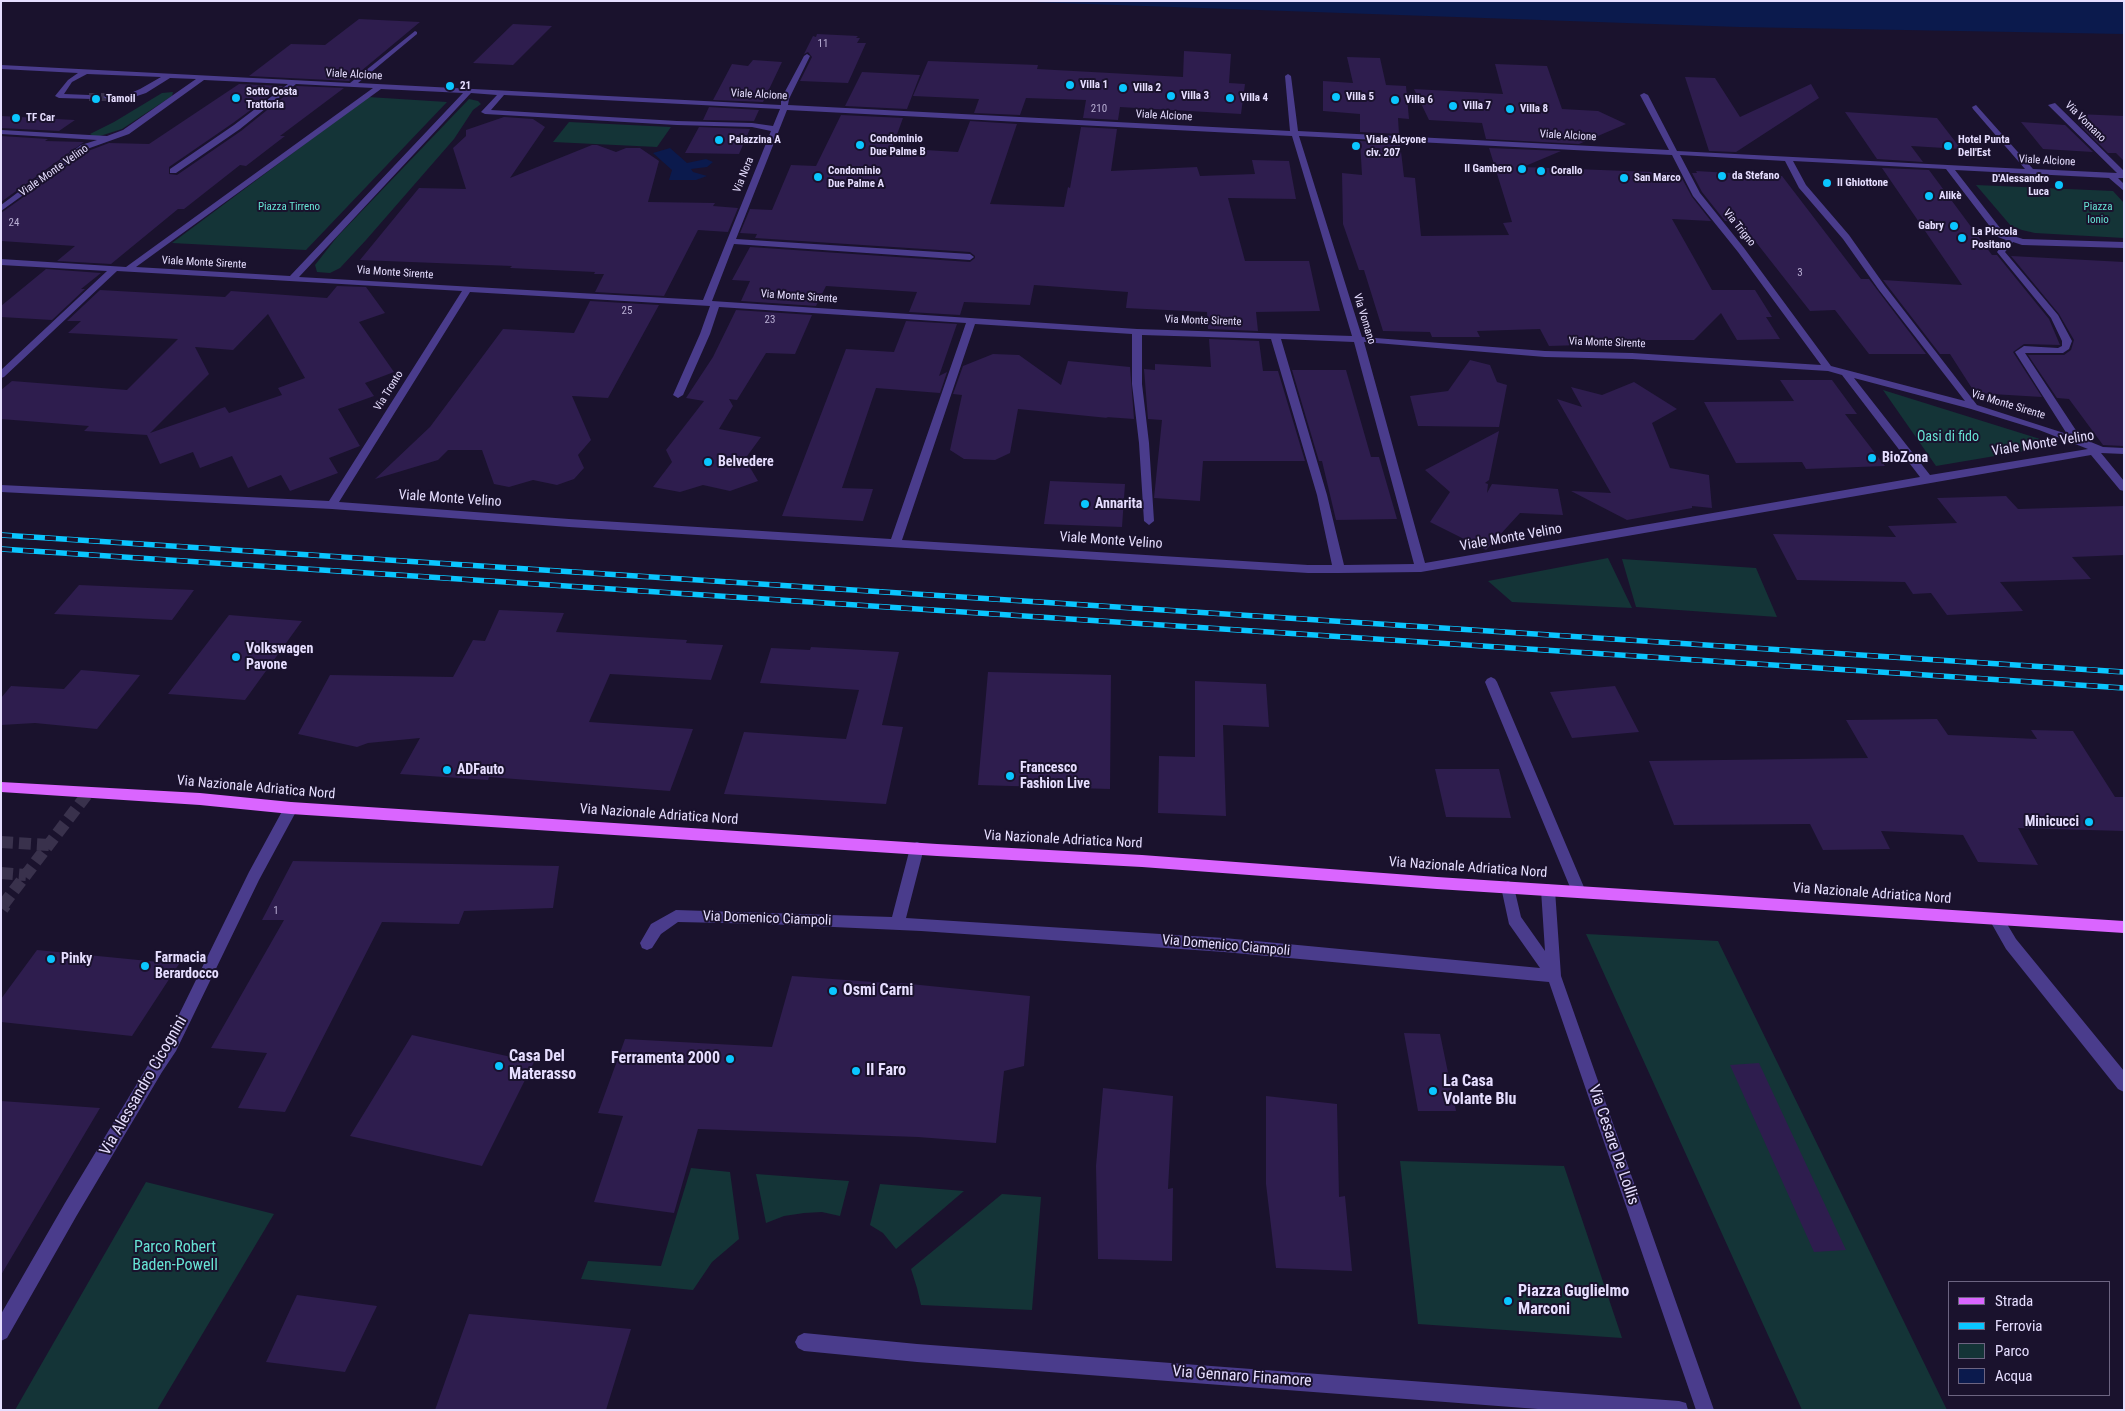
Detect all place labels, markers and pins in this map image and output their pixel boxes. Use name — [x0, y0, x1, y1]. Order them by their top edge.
place label: Villa 1 — [1080, 78, 1108, 92]
place label: 21 — [460, 79, 471, 93]
marker: Villa 1 — [1064, 79, 1076, 91]
marker: 21 — [444, 80, 456, 92]
place label: Villa 2 — [1133, 81, 1161, 95]
marker: Villa 2 — [1117, 82, 1129, 94]
place label: Sotto Costa Trattoria — [246, 85, 297, 111]
place label: Villa 3 — [1181, 89, 1209, 103]
marker: Villa 3 — [1165, 90, 1177, 102]
place label: Villa 5 — [1346, 90, 1374, 104]
place label: Villa 4 — [1240, 91, 1268, 105]
marker: Villa 5 — [1330, 91, 1342, 103]
place label: Tamoil — [106, 92, 135, 106]
marker: Sotto Costa Trattoria — [230, 92, 242, 104]
marker: Villa 4 — [1224, 92, 1236, 104]
marker: Tamoil — [90, 93, 102, 105]
place label: Villa 6 — [1405, 93, 1433, 107]
marker: Villa 6 — [1389, 94, 1401, 106]
place label: Villa 7 — [1463, 99, 1491, 113]
marker: Villa 7 — [1447, 100, 1459, 112]
place label: Villa 8 — [1520, 102, 1548, 116]
marker: Villa 8 — [1504, 103, 1516, 115]
place label: TF Car — [26, 111, 55, 125]
marker: TF Car — [10, 112, 22, 124]
place label: Condominio Due Palme B — [870, 132, 926, 158]
place label: Palazzina A — [729, 133, 781, 147]
place label: Viale Alcyone civ. 207 — [1366, 133, 1426, 159]
place label: Hotel Punta Dell'Est — [1958, 133, 2010, 159]
marker: Palazzina A — [713, 134, 725, 146]
marker: Condominio Due Palme B — [854, 139, 866, 151]
marker: Viale Alcyone civ. 207 — [1350, 140, 1362, 152]
marker: Hotel Punta Dell'Est — [1942, 140, 1954, 152]
place label: Il Gambero — [1464, 162, 1512, 176]
marker: Il Gambero — [1516, 163, 1528, 175]
place label: Condominio Due Palme A — [828, 164, 884, 190]
place label: Corallo — [1551, 164, 1582, 178]
marker: Corallo — [1535, 165, 1547, 177]
place label: da Stefano — [1732, 169, 1779, 183]
marker: da Stefano — [1716, 170, 1728, 182]
marker: Condominio Due Palme A — [812, 171, 824, 183]
place label: San Marco — [1634, 171, 1681, 185]
marker: San Marco — [1618, 172, 1630, 184]
place label: D'Alessandro Luca — [1992, 172, 2049, 198]
place label: Il Ghiottone — [1837, 176, 1888, 190]
marker: Il Ghiottone — [1821, 177, 1833, 189]
marker: D'Alessandro Luca — [2053, 179, 2065, 191]
place label: Alikè — [1939, 189, 1962, 203]
marker: Alikè — [1923, 190, 1935, 202]
place label: Gabry — [1918, 219, 1944, 233]
marker: Gabry — [1948, 220, 1960, 232]
place label: La Piccola Positano — [1972, 225, 2018, 251]
marker: La Piccola Positano — [1956, 232, 1968, 244]
place label: BioZona — [1882, 450, 1928, 466]
marker: BioZona — [1866, 452, 1878, 464]
place label: Belvedere — [718, 454, 774, 470]
marker: Belvedere — [702, 456, 714, 468]
place label: Annarita — [1095, 496, 1142, 512]
marker: Annarita — [1079, 498, 1091, 510]
place label: Volkswagen Pavone — [246, 641, 313, 674]
marker: Volkswagen Pavone — [230, 651, 242, 663]
place label: Francesco Fashion Live — [1020, 760, 1090, 792]
place label: ADFauto — [457, 762, 504, 778]
marker: ADFauto — [441, 764, 453, 776]
marker: Francesco Fashion Live — [1004, 770, 1016, 782]
place label: Minicucci — [2025, 814, 2079, 830]
marker: Minicucci — [2083, 816, 2095, 828]
place label: Farmacia Berardocco — [155, 950, 219, 982]
place label: Pinky — [61, 951, 92, 967]
marker: Pinky — [45, 953, 57, 965]
marker: Farmacia Berardocco — [139, 960, 151, 972]
place label: Osmi Carni — [843, 981, 913, 1001]
marker: Osmi Carni — [827, 985, 839, 997]
place label: Casa Del Materasso — [509, 1047, 576, 1085]
place label: Ferramenta 2000 — [611, 1049, 720, 1069]
marker: Ferramenta 2000 — [724, 1053, 736, 1065]
marker: Casa Del Materasso — [493, 1060, 505, 1072]
place label: Il Faro — [866, 1061, 906, 1081]
marker: Il Faro — [850, 1065, 862, 1077]
place label: La Casa Volante Blu — [1443, 1072, 1516, 1110]
marker: La Casa Volante Blu — [1427, 1085, 1439, 1097]
place label: Piazza Guglielmo Marconi — [1518, 1282, 1629, 1320]
marker: Piazza Guglielmo Marconi — [1502, 1295, 1514, 1307]

